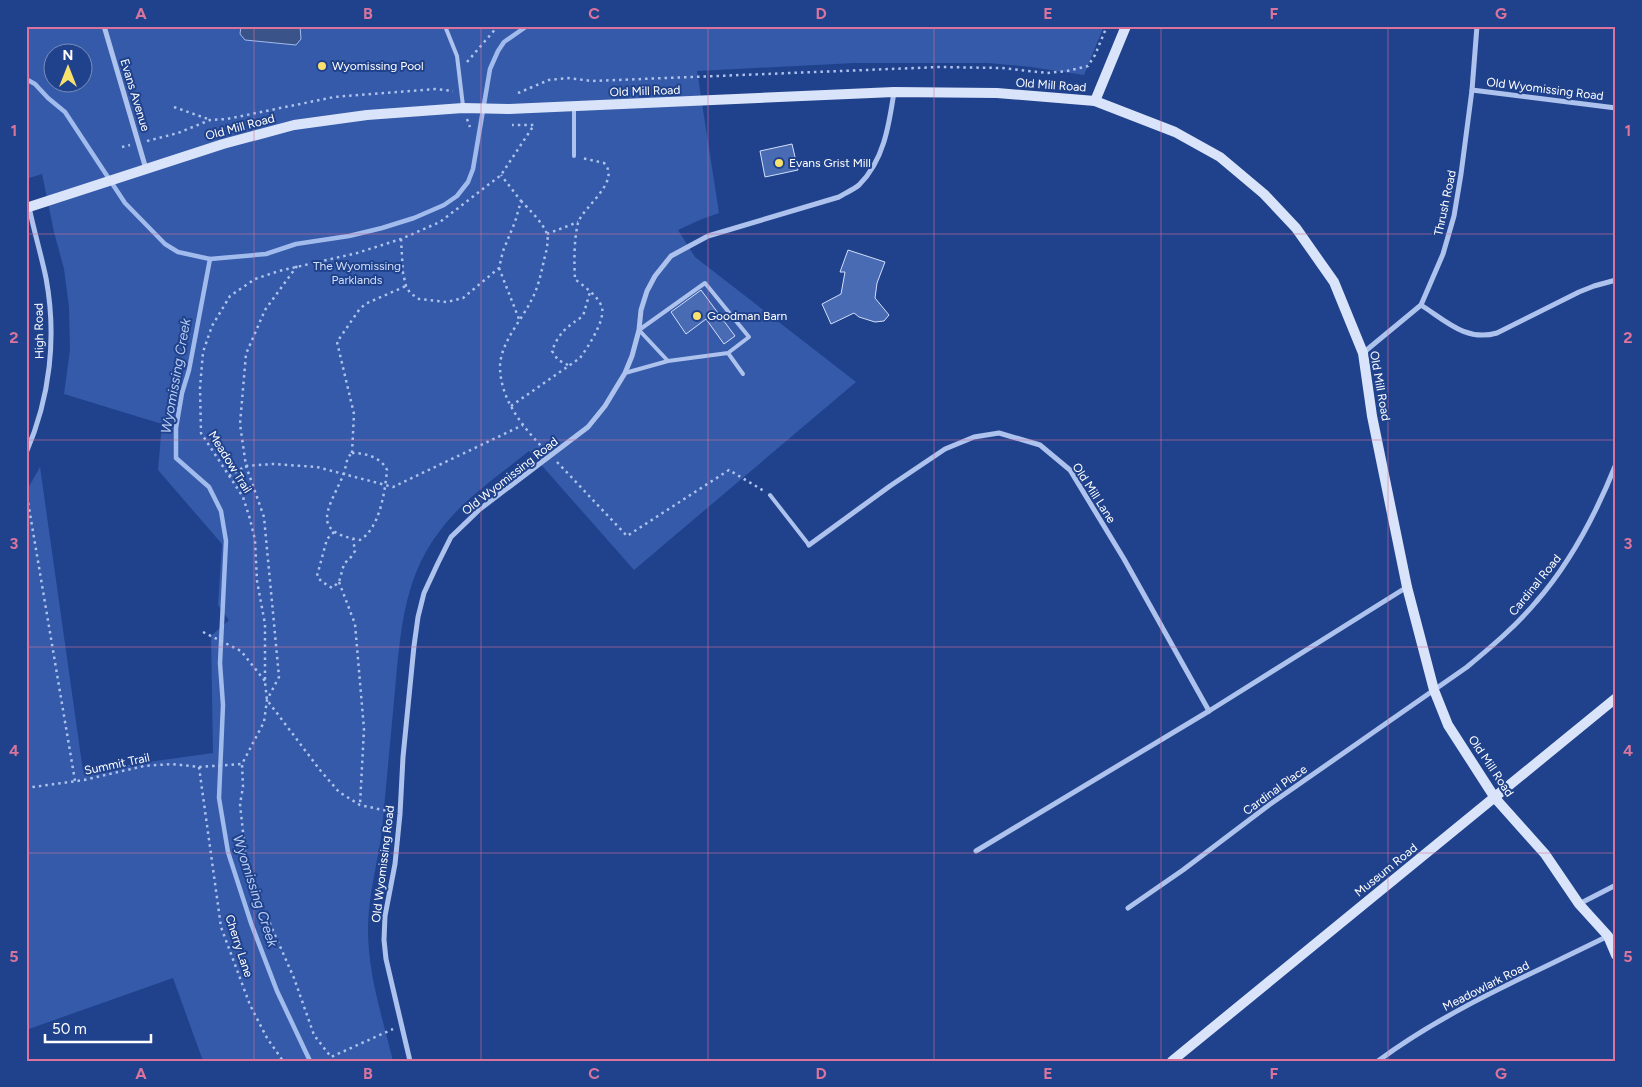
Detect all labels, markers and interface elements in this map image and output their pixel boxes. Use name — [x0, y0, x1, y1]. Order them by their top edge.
text: A — [135, 4, 147, 23]
text: B — [363, 4, 373, 23]
text: C — [588, 4, 600, 23]
text: D — [815, 4, 827, 23]
text: E — [1043, 4, 1053, 23]
text: F — [1270, 4, 1279, 23]
text: G — [1495, 4, 1507, 23]
north arrow — [42, 42, 92, 92]
text: N — [63, 47, 73, 64]
street label: Evans Avenue — [117, 57, 153, 133]
place label: Wyomissing Pool — [332, 59, 424, 73]
marker: Wyomissing Pool — [316, 60, 328, 72]
street label: Old Wyomissing Road — [1486, 75, 1604, 103]
street label: Old Mill Road — [1015, 76, 1087, 94]
street label: Old Mill Road — [609, 83, 681, 99]
street label: Old Mill Road — [204, 111, 276, 143]
text: 1 — [11, 121, 17, 140]
text: 1 — [1625, 121, 1631, 140]
place label: Evans Grist Mill — [789, 156, 871, 170]
marker: Evans Grist Mill — [773, 157, 785, 169]
street label: Thrush Road — [1431, 169, 1459, 237]
park label: The Wyomissing Parklands — [313, 259, 401, 287]
street label: High Road — [32, 303, 46, 359]
place label: Goodman Barn — [707, 309, 788, 323]
marker: Goodman Barn — [691, 310, 703, 322]
water label: Wyomissing Creek — [157, 316, 195, 435]
text: 2 — [9, 328, 19, 347]
text: 2 — [1623, 328, 1633, 347]
street label: Old Mill Road — [1367, 350, 1393, 422]
street label: Meadow Trail — [205, 428, 255, 496]
street label: Old Wyomissing Road — [459, 434, 561, 518]
street label: Old Mill Lane — [1069, 460, 1119, 526]
text: 3 — [10, 534, 19, 553]
text: 3 — [1624, 534, 1633, 553]
street label: Cardinal Road — [1506, 552, 1564, 618]
street label: Old Mill Road — [1465, 733, 1517, 799]
text: 4 — [9, 741, 19, 760]
text: 4 — [1623, 741, 1633, 760]
street label: Summit Trail — [83, 750, 151, 778]
street label: Cardinal Place — [1240, 762, 1310, 818]
street label: Old Wyomissing Road — [369, 805, 397, 923]
water label: Wyomissing Creek — [229, 833, 281, 950]
street label: Museum Road — [1352, 840, 1420, 900]
street label: Cherry Lane — [222, 913, 256, 979]
text: 5 — [9, 947, 19, 966]
text: 5 — [1623, 947, 1633, 966]
street label: Meadowlark Road — [1440, 958, 1532, 1014]
scale bar — [45, 1012, 151, 1044]
text: 50 m — [52, 1020, 87, 1038]
text: A — [135, 1064, 147, 1083]
text: B — [363, 1064, 373, 1083]
text: C — [588, 1064, 600, 1083]
text: D — [815, 1064, 827, 1083]
text: E — [1043, 1064, 1053, 1083]
text: F — [1270, 1064, 1279, 1083]
text: G — [1495, 1064, 1507, 1083]

